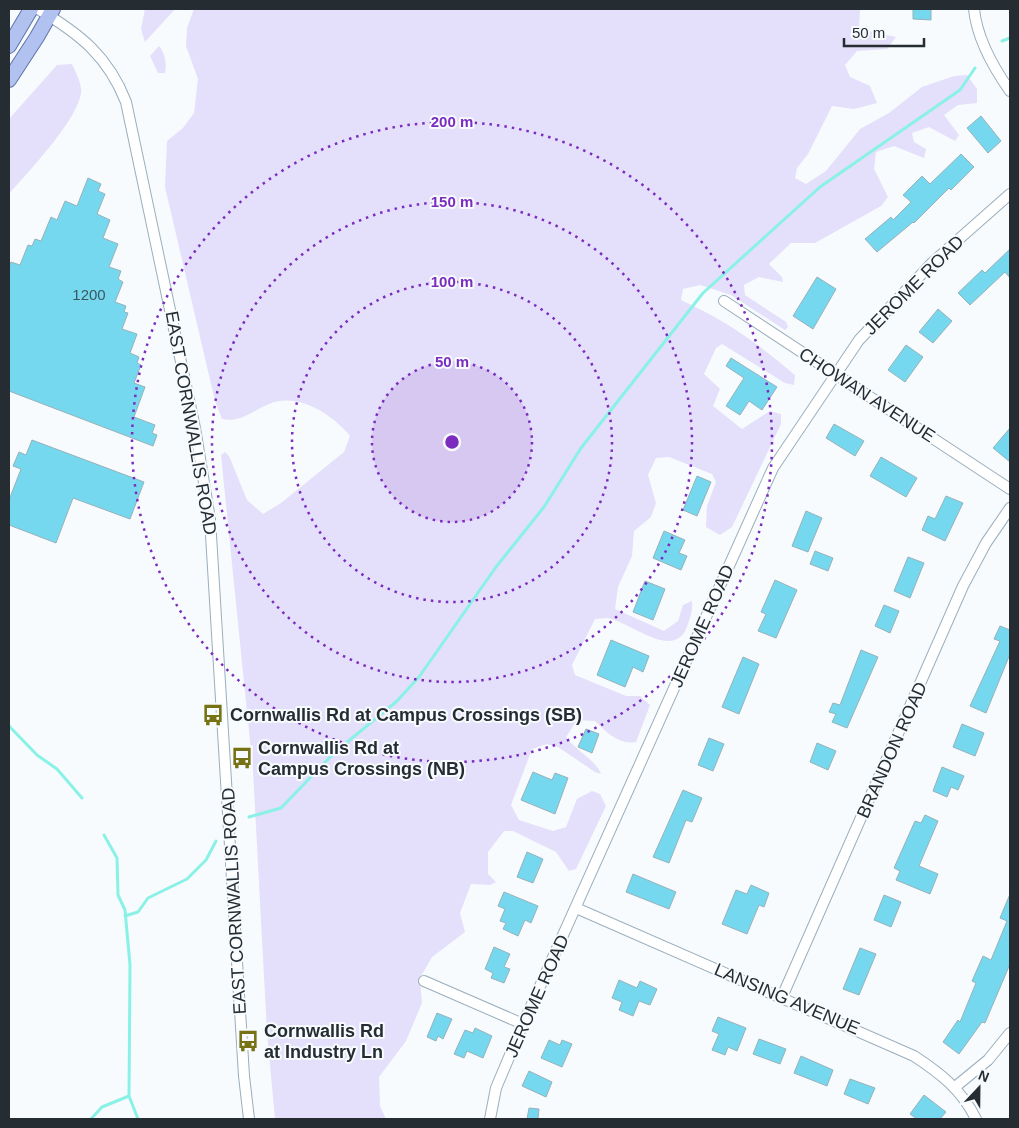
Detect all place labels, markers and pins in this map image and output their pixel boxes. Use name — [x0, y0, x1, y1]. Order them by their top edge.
centre of rings — [443, 433, 461, 451]
bus stop icon: Cornwallis Rd at Campus Crossings (SB) — [200, 702, 226, 728]
place label: Cornwallis Rd at Campus Crossings (SB) — [230, 705, 582, 725]
place label: Cornwallis Rd at Campus Crossings (NB) — [258, 738, 465, 779]
bus stop icon: Cornwallis Rd at Campus Crossings (NB) — [229, 745, 255, 771]
place label: Cornwallis Rd at Industry Ln — [264, 1021, 384, 1062]
bus stop icon: Cornwallis Rd at Industry Ln — [235, 1028, 261, 1054]

